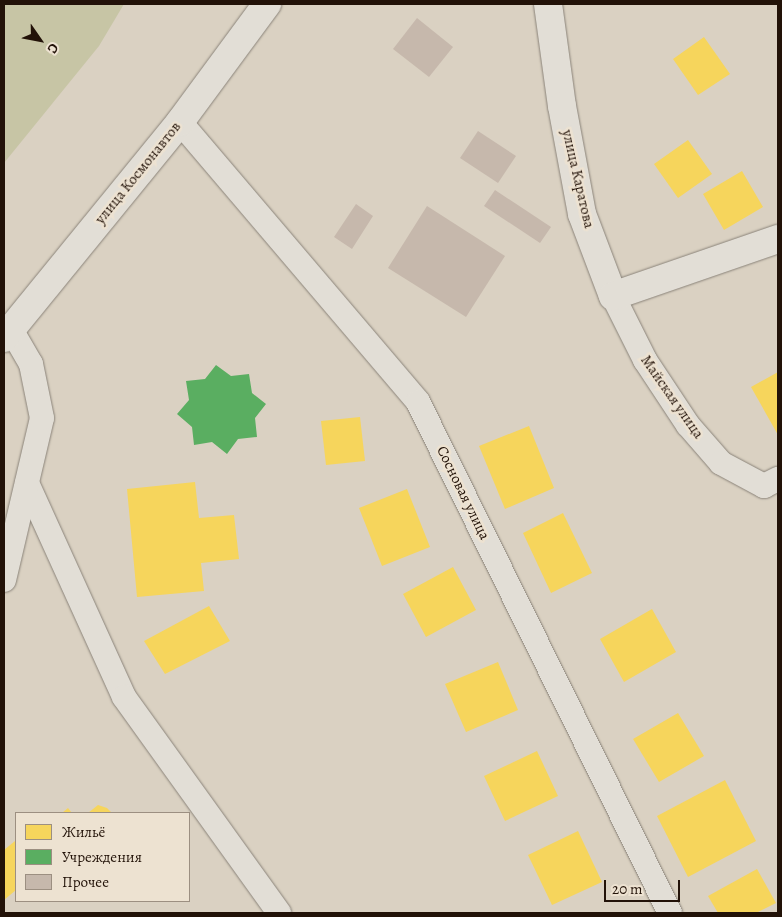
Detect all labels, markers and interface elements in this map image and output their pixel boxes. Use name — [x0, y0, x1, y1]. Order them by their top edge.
north arrow — [15, 15, 65, 65]
text: С — [43, 40, 63, 57]
street label: улица Космонавтов — [91, 118, 185, 228]
street label: улица Каратова — [558, 128, 598, 230]
street label: Майская улица — [637, 352, 707, 442]
street label: Сосновая улица — [433, 443, 493, 543]
legend — [15, 812, 190, 902]
text: Жильё — [62, 822, 105, 842]
text: Учреждения — [62, 847, 142, 867]
scale bar — [607, 870, 683, 902]
text: Прочее — [62, 872, 109, 892]
text: 20 m — [612, 879, 643, 899]

